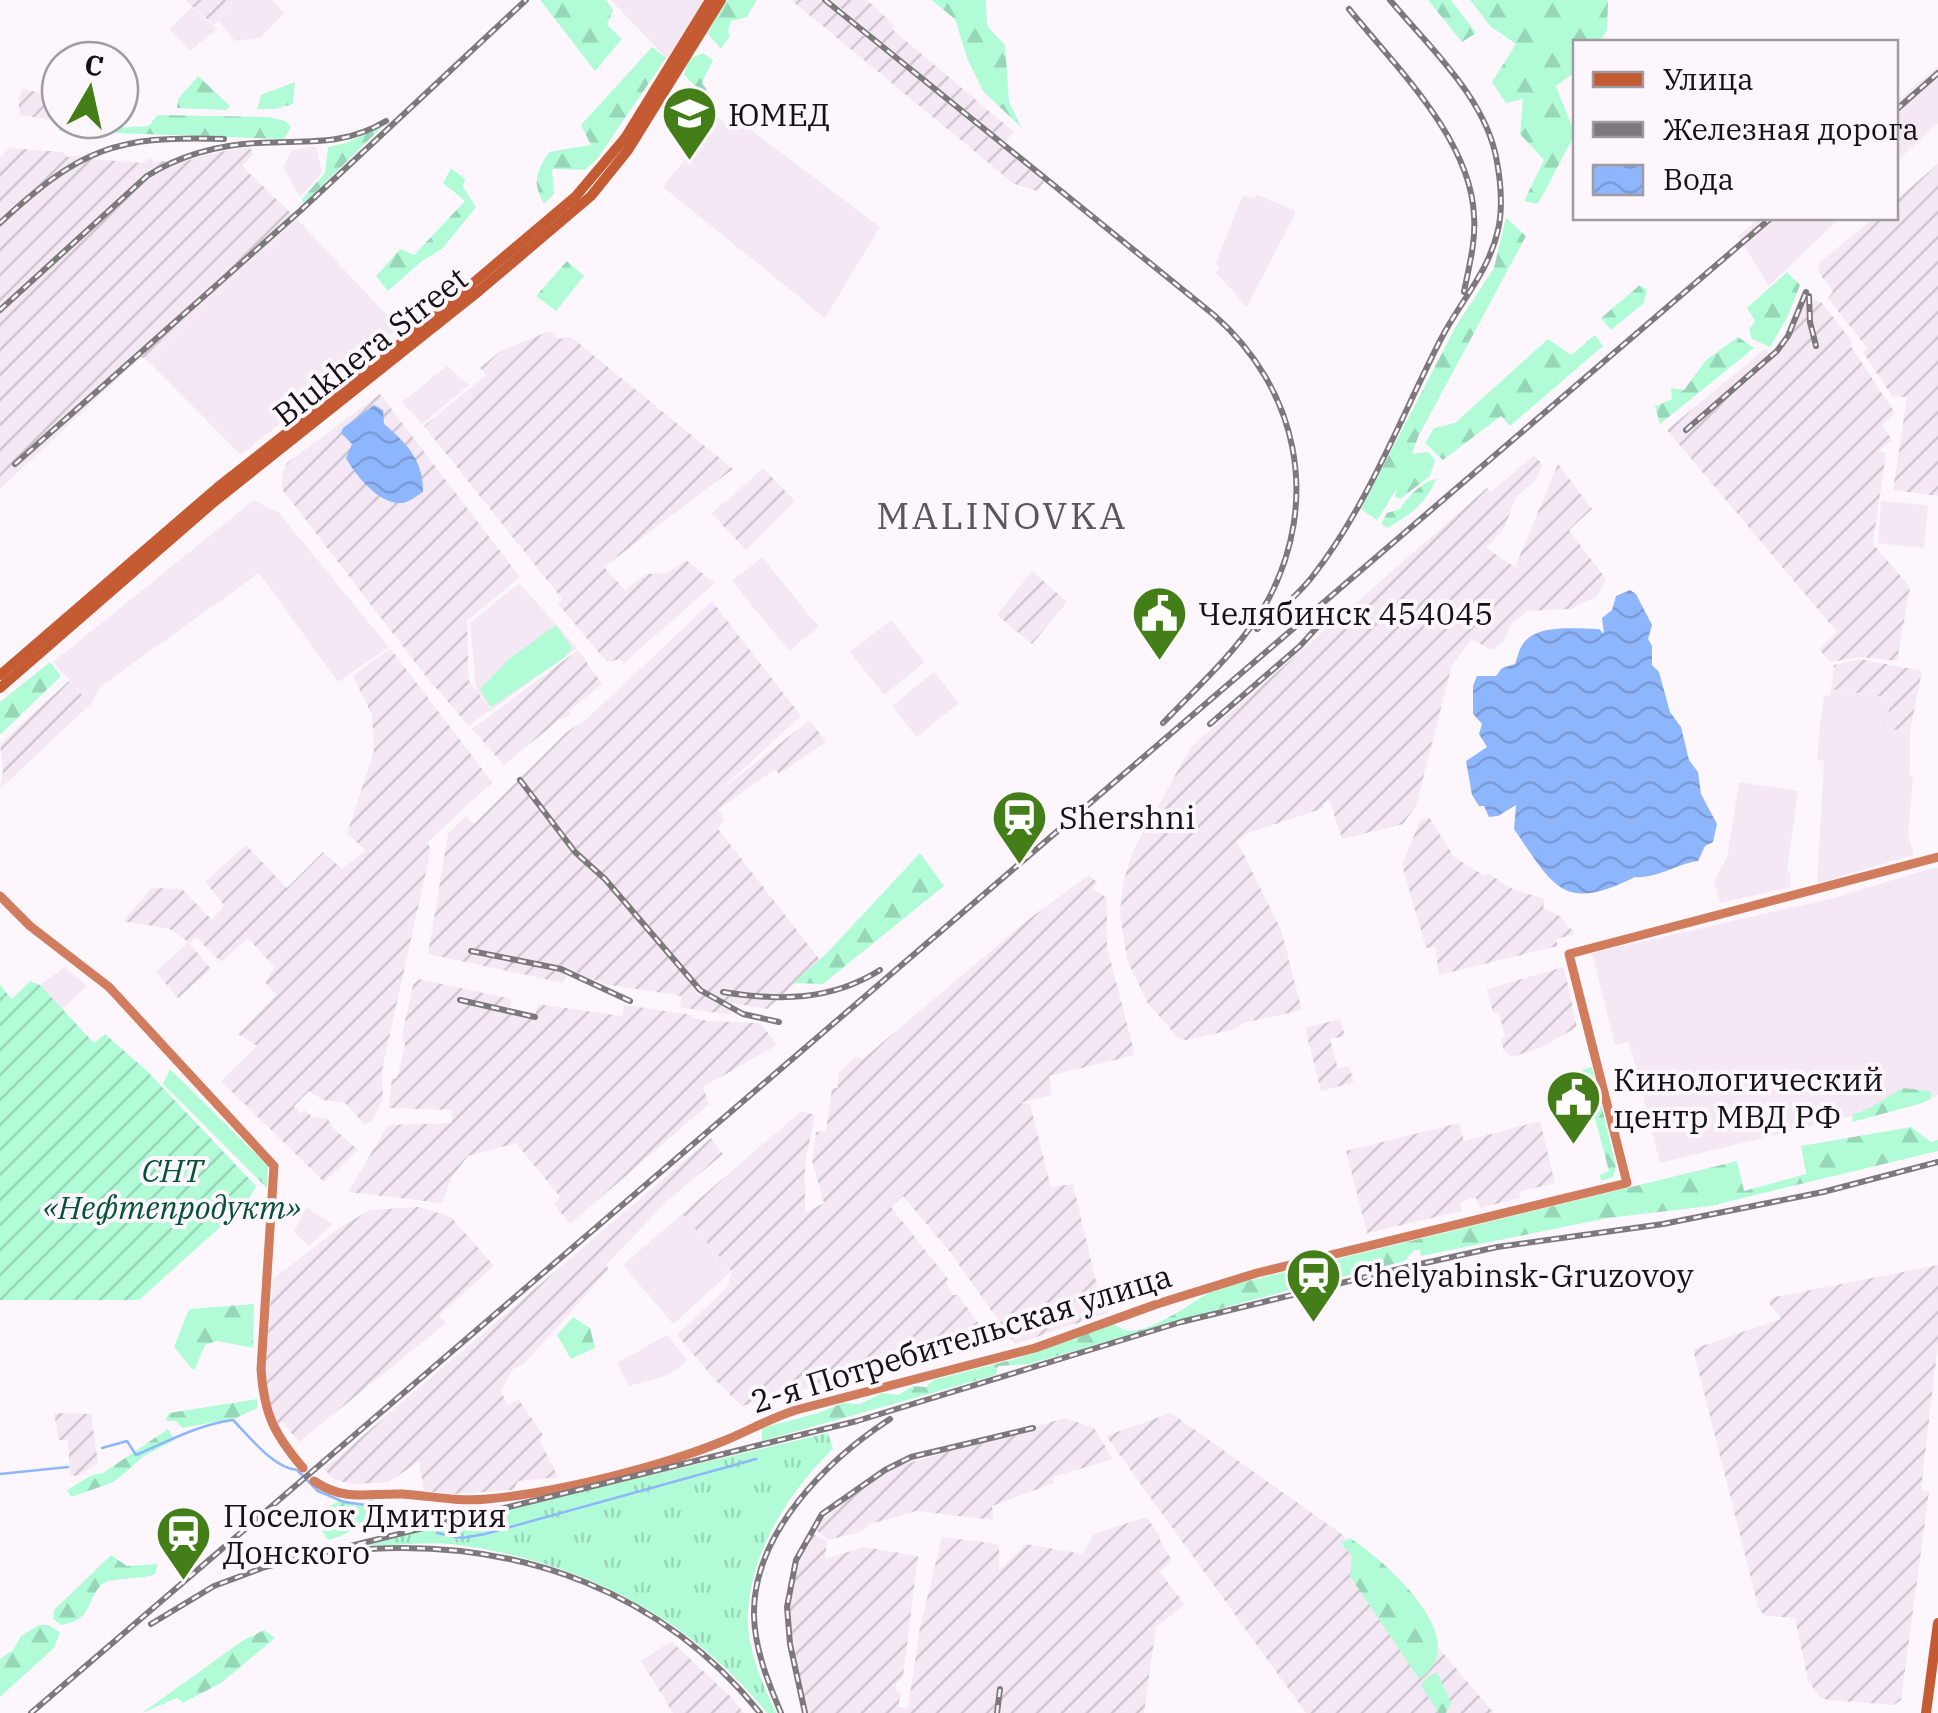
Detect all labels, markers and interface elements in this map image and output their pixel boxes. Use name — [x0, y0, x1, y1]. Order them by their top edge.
north arrow — [40, 40, 140, 140]
legend — [1573, 40, 1898, 220]
text: С — [82, 45, 106, 85]
text: Улица — [1663, 59, 1754, 98]
school or university icon: ЮМЕД — [659, 84, 719, 163]
place label: ЮМЕД — [728, 93, 830, 135]
text: Железная дорога — [1663, 109, 1919, 148]
text: Вода — [1663, 159, 1734, 198]
street label: Blukhera Street — [264, 257, 476, 435]
district label: MALINOVKA — [876, 490, 1128, 539]
public building icon: Челябинск 454045 — [1129, 583, 1189, 662]
place label: Челябинск 454045 — [1198, 592, 1493, 634]
station icon: Shershni — [990, 787, 1050, 866]
place label: Shershni — [1059, 796, 1195, 838]
place label: Кинологический центр МВД РФ — [1613, 1058, 1884, 1137]
public building icon: Кинологический центр МВД РФ — [1544, 1067, 1604, 1146]
park label: СНТ «Нефтепродукт» — [43, 1149, 301, 1228]
station icon: Chelyabinsk-Gruzovoy — [1284, 1245, 1344, 1324]
street label: 2-я Потребительская улица — [745, 1254, 1177, 1422]
place label: Chelyabinsk-Gruzovoy — [1353, 1254, 1694, 1296]
place label: Поселок Дмитрия Донского — [223, 1494, 507, 1573]
station icon: Поселок Дмитрия Донского — [154, 1503, 214, 1582]

